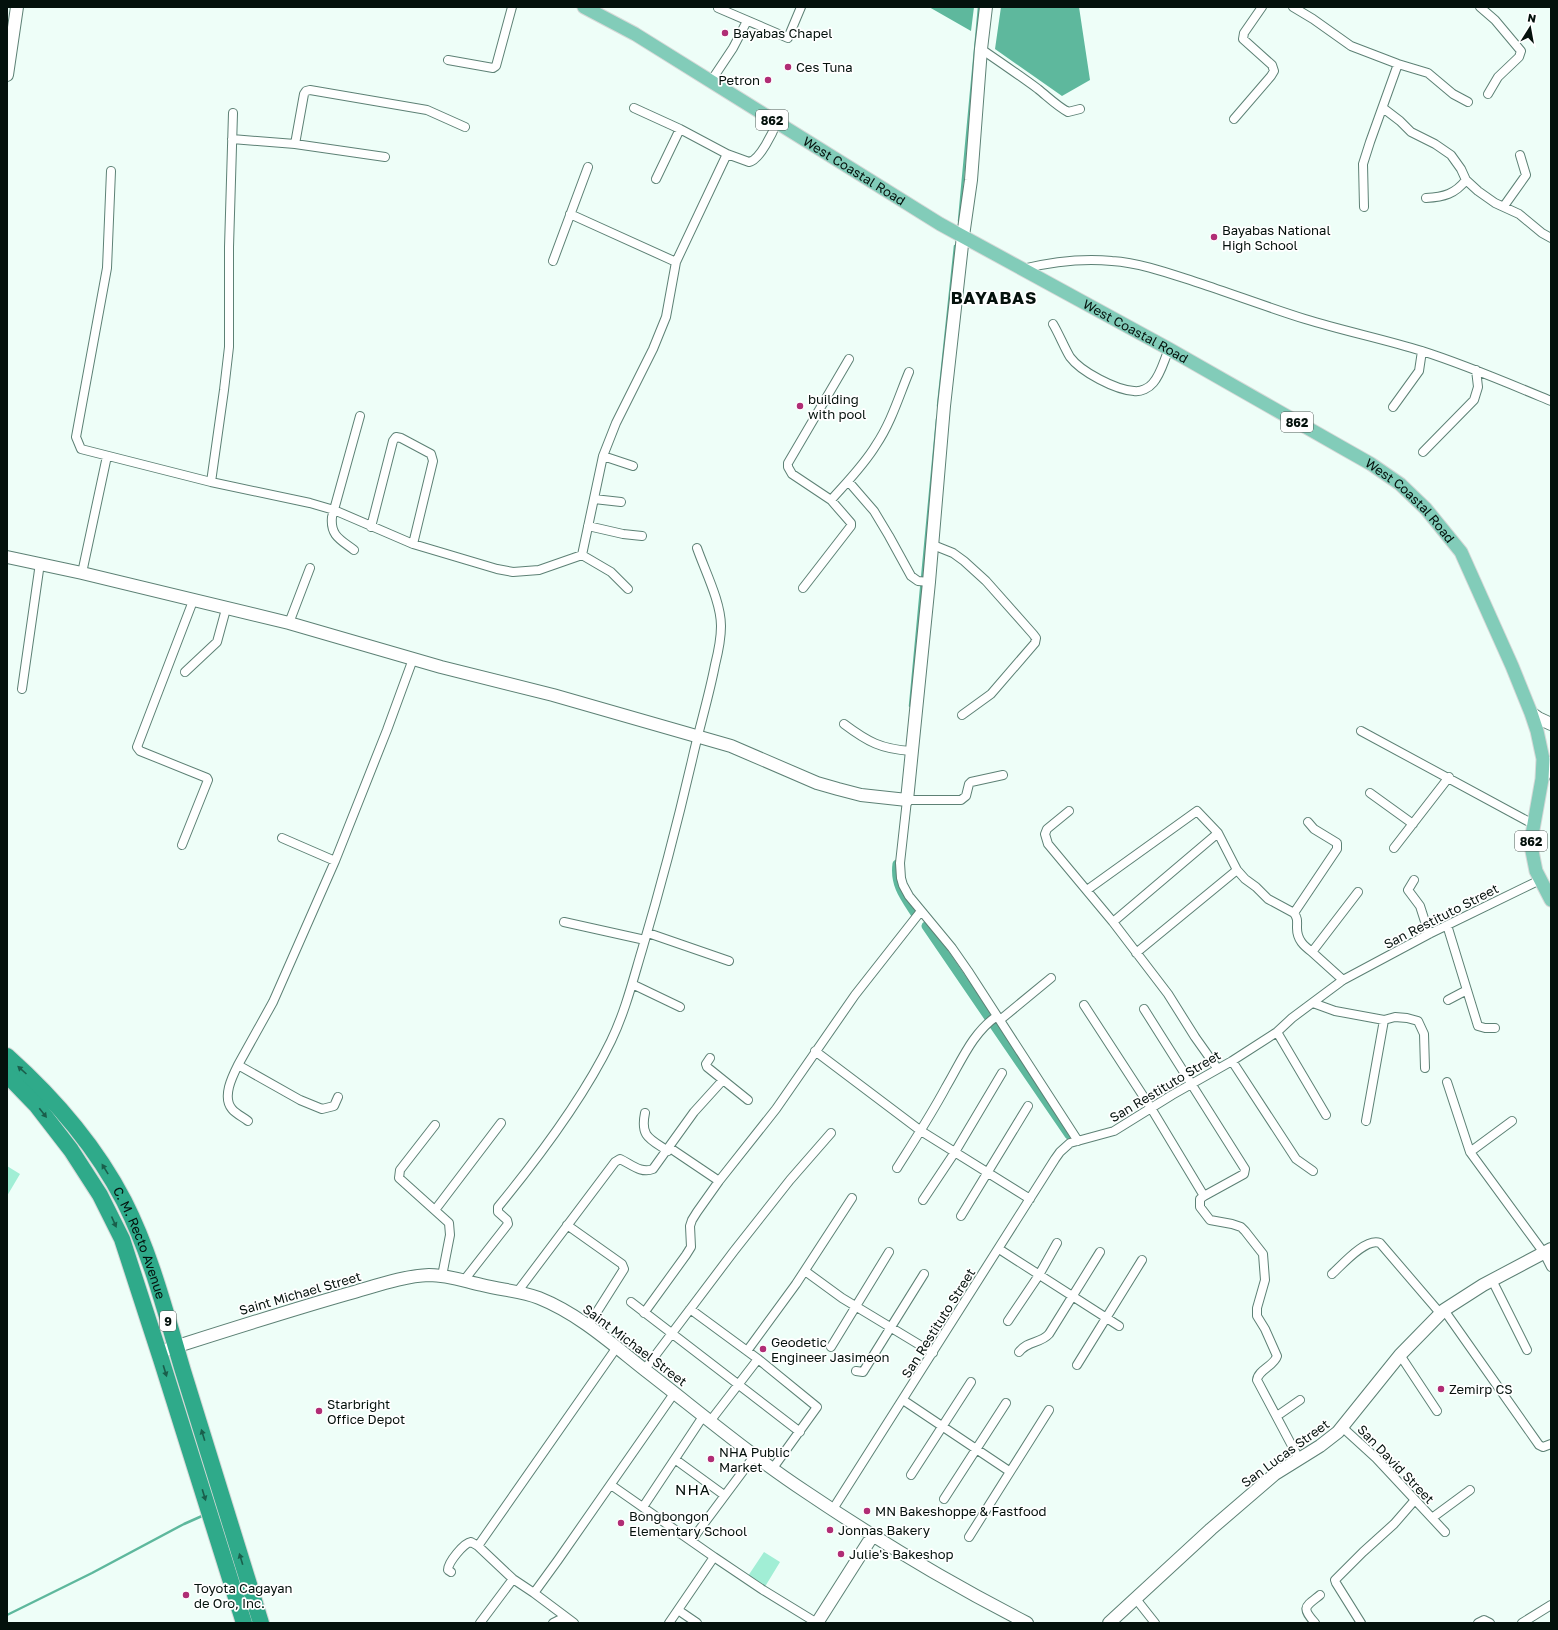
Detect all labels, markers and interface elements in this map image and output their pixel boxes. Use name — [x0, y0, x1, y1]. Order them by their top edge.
north arrow — [1510, 8, 1550, 48]
text: N — [1527, 11, 1537, 25]
place label: Bayabas Chapel — [733, 25, 832, 41]
marker: Bayabas Chapel — [720, 28, 730, 38]
place label: Ces Tuna — [796, 59, 853, 75]
marker: Ces Tuna — [783, 62, 793, 72]
place label: Petron — [718, 72, 760, 88]
marker: Petron — [763, 75, 773, 85]
road number: 862 — [756, 110, 788, 130]
street label: West Coastal Road — [800, 133, 908, 208]
place label: Bayabas National High School — [1222, 222, 1331, 253]
marker: Bayabas National High School — [1209, 232, 1219, 242]
district label: BAYABAS — [951, 287, 1037, 308]
street label: West Coastal Road — [1080, 296, 1191, 366]
place label: building with pool — [808, 391, 866, 422]
marker: building with pool — [795, 401, 805, 411]
road number: 862 — [1281, 412, 1313, 432]
street label: West Coastal Road — [1362, 454, 1458, 546]
road number: 862 — [1515, 831, 1547, 851]
street label: San Restituto Street — [1381, 880, 1501, 952]
street label: San Restituto Street — [1107, 1047, 1223, 1125]
one-way arrow — [17, 1065, 28, 1074]
one-way arrow — [39, 1108, 47, 1119]
one-way arrow — [102, 1163, 109, 1175]
street label: C. M. Recto Avenue — [110, 1184, 169, 1301]
one-way arrow — [111, 1216, 117, 1227]
street label: San Restituto Street — [898, 1265, 978, 1381]
street label: Saint Michael Street — [237, 1268, 363, 1318]
street label: Saint Michael Street — [580, 1301, 690, 1389]
road number: 9 — [160, 1311, 176, 1331]
place label: Geodetic Engineer Jasimeon — [771, 1334, 890, 1365]
marker: Geodetic Engineer Jasimeon — [758, 1344, 768, 1354]
one-way arrow — [162, 1366, 168, 1378]
place label: Zemirp CS — [1449, 1381, 1513, 1397]
marker: Zemirp CS — [1436, 1384, 1446, 1394]
place label: Starbright Office Depot — [327, 1396, 405, 1427]
marker: Starbright Office Depot — [314, 1406, 324, 1416]
street label: San Lucas Street — [1238, 1416, 1332, 1490]
street label: San David Street — [1354, 1421, 1438, 1507]
one-way arrow — [200, 1429, 206, 1441]
place label: NHA Public Market — [719, 1444, 790, 1475]
marker: NHA Public Market — [706, 1454, 716, 1464]
district label: NHA — [675, 1480, 711, 1498]
one-way arrow — [201, 1490, 207, 1502]
place label: MN Bakeshoppe & Fastfood — [875, 1503, 1047, 1519]
marker: MN Bakeshoppe & Fastfood — [862, 1506, 872, 1516]
place label: Bongbongon Elementary School — [629, 1508, 747, 1539]
marker: Bongbongon Elementary School — [616, 1518, 626, 1528]
place label: Jonnas Bakery — [838, 1522, 931, 1538]
marker: Jonnas Bakery — [825, 1525, 835, 1535]
place label: Julie's Bakeshop — [849, 1546, 954, 1562]
marker: Julie's Bakeshop — [836, 1549, 846, 1559]
one-way arrow — [238, 1553, 244, 1565]
place label: Toyota Cagayan de Oro, Inc. — [194, 1580, 293, 1611]
marker: Toyota Cagayan de Oro, Inc. — [181, 1590, 191, 1600]

